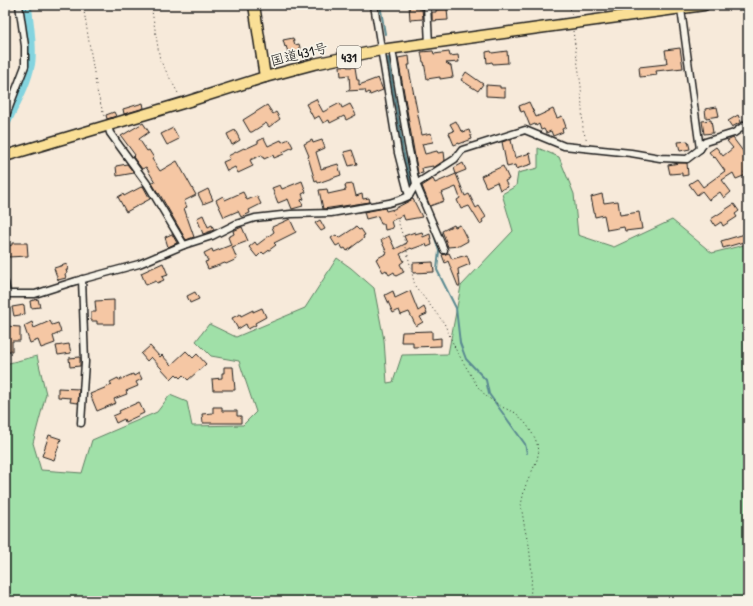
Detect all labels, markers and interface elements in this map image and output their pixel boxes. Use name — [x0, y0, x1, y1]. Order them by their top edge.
street label: 国道431号 — [268, 37, 330, 70]
road number: 431 — [337, 46, 361, 68]

